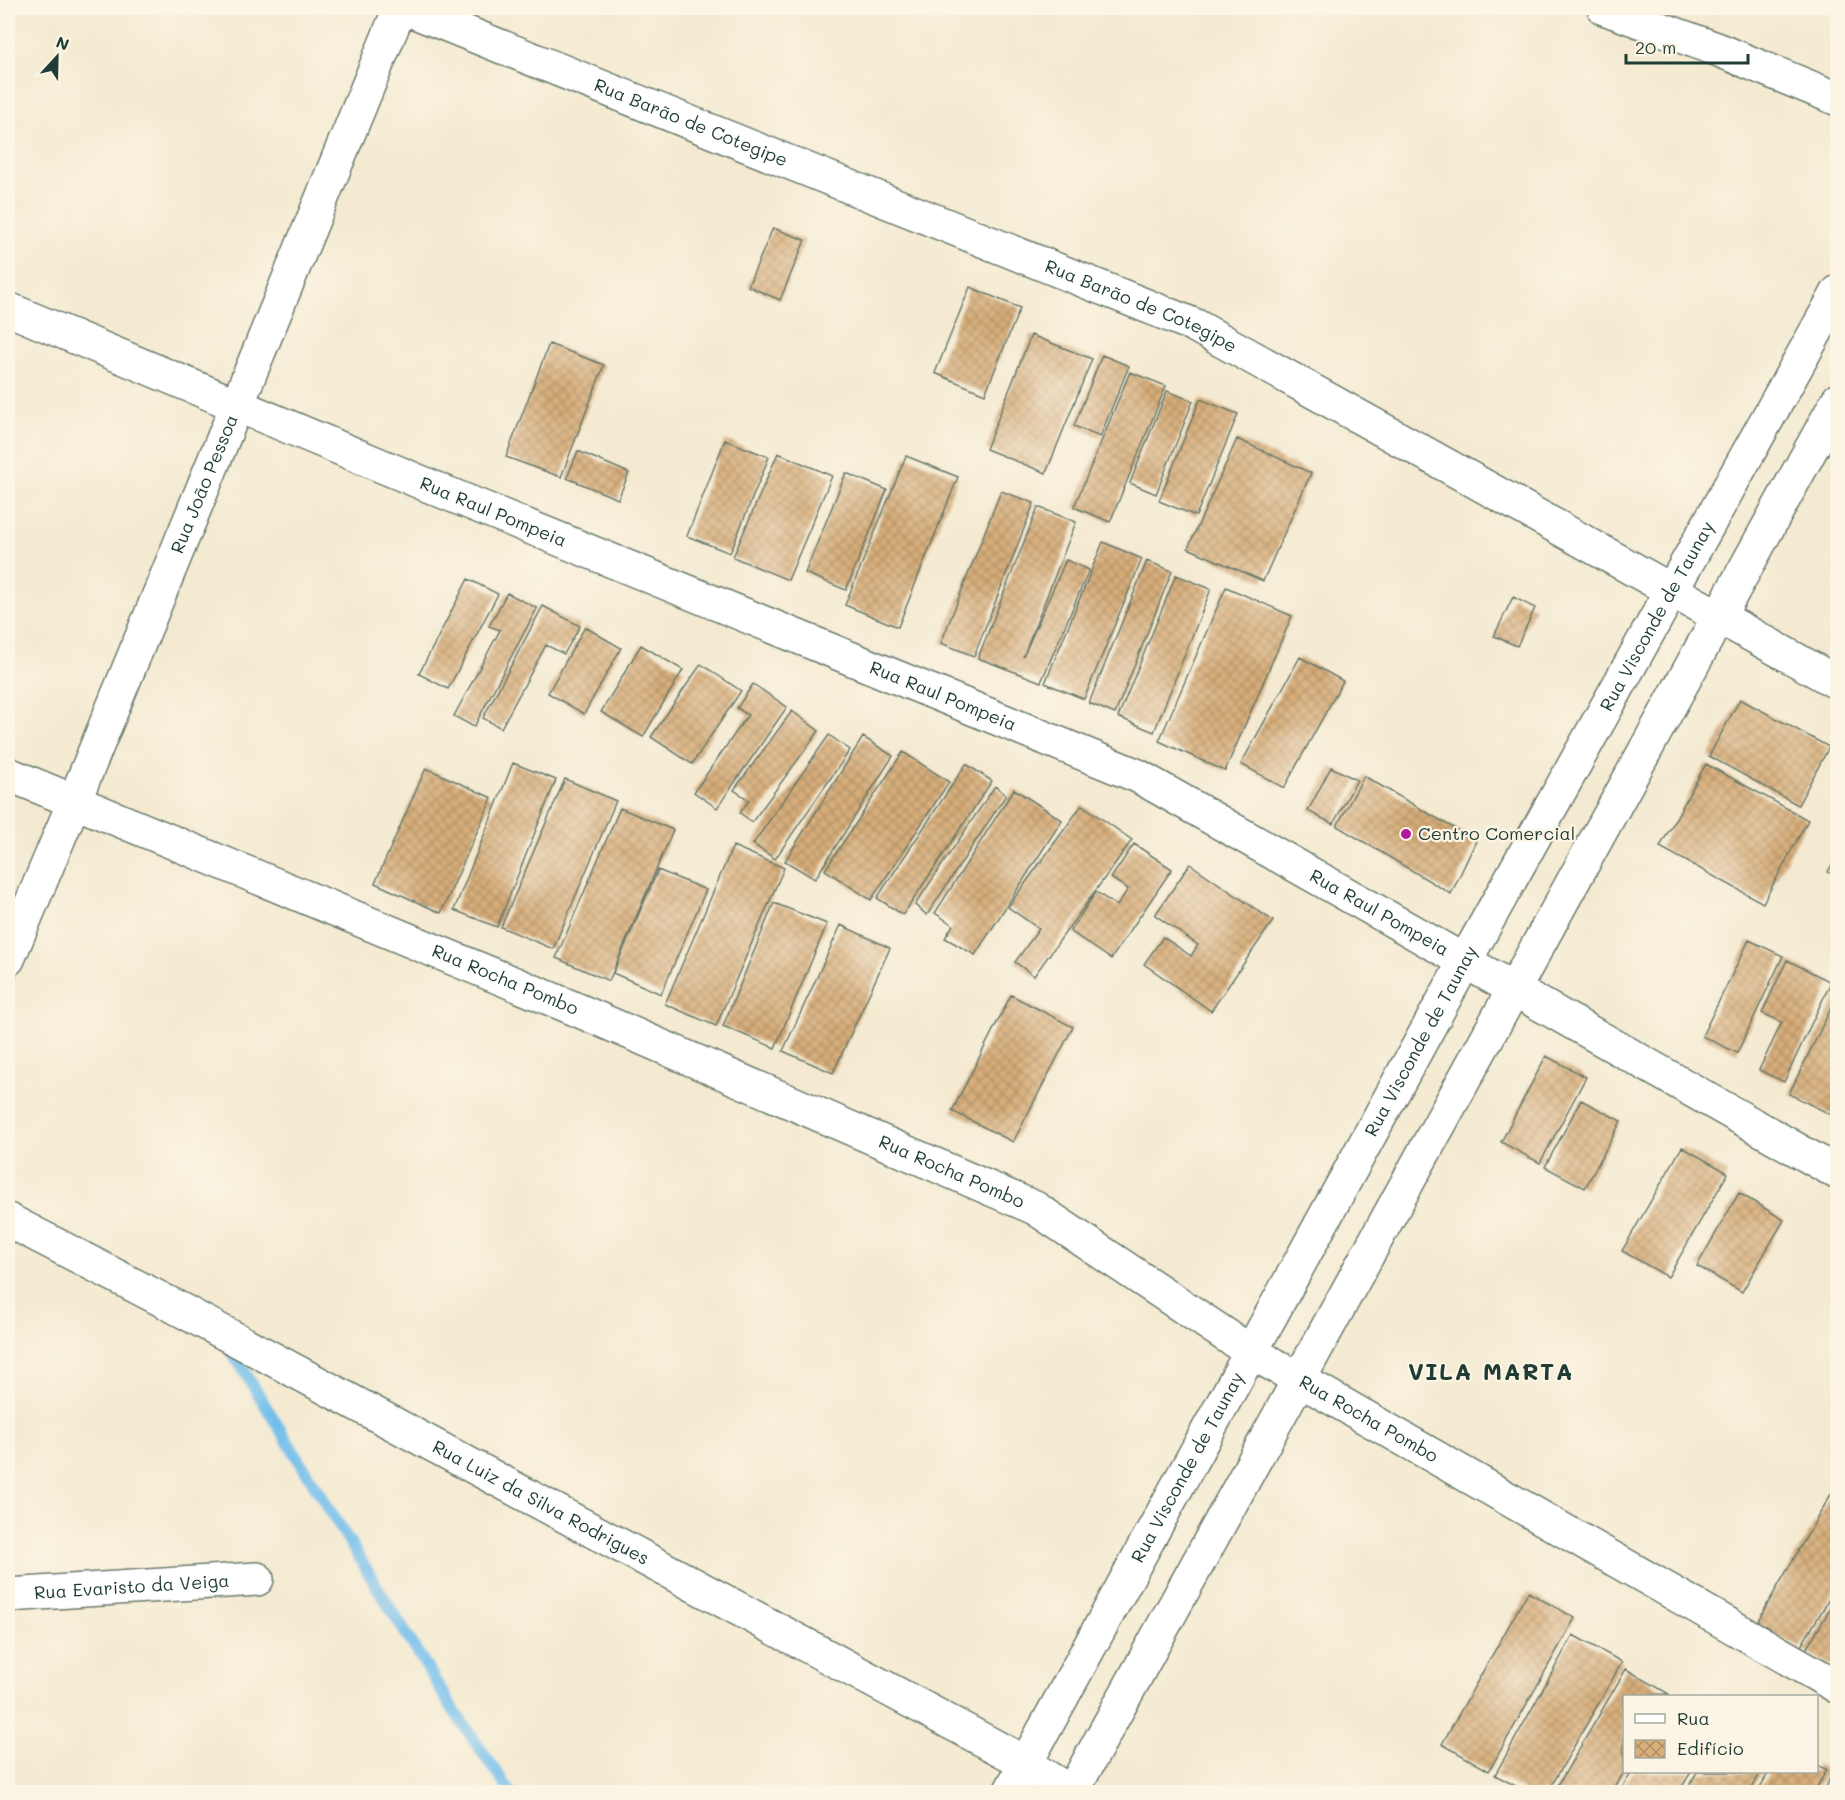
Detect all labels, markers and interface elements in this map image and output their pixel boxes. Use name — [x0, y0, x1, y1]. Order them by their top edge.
north arrow — [27, 27, 87, 87]
scale bar — [1626, 27, 1748, 65]
text: N — [53, 31, 72, 55]
text: 20 m — [1635, 35, 1676, 59]
street label: Rua Barão de Cotegipe — [591, 72, 792, 172]
street label: Rua Barão de Cotegipe — [1042, 253, 1241, 357]
street label: Rua João Pessoa — [164, 411, 243, 557]
street label: Rua Raul Pompeia — [417, 470, 570, 552]
street label: Rua Visconde de Taunay — [1594, 517, 1719, 715]
street label: Rua Raul Pompeia — [866, 655, 1020, 736]
place label: Centro Comercial — [1418, 821, 1575, 845]
marker: Centro Comercial — [1399, 827, 1413, 841]
street label: Rua Raul Pompeia — [1306, 863, 1454, 961]
street label: Rua Rocha Pombo — [429, 938, 583, 1020]
street label: Rua Visconde de Taunay — [1358, 941, 1482, 1140]
street label: Rua Rocha Pombo — [875, 1129, 1029, 1213]
district label: VILA MARTA — [1408, 1355, 1574, 1386]
street label: Rua Visconde de Taunay — [1125, 1367, 1249, 1567]
street label: Rua Rocha Pombo — [1295, 1369, 1443, 1468]
street label: Rua Luiz da Silva Rodrigues — [429, 1434, 654, 1570]
street label: Rua Evaristo da Veiga — [33, 1568, 230, 1604]
legend — [1623, 1695, 1818, 1773]
text: Rua — [1677, 1706, 1710, 1730]
text: Edifício — [1677, 1736, 1744, 1760]

